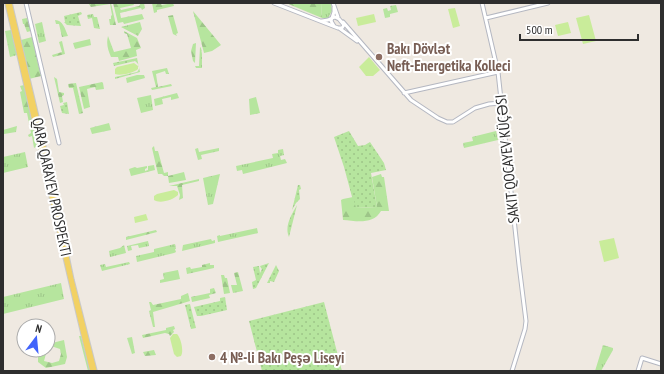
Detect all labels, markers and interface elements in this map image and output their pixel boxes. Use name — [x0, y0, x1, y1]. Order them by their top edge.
scale bar — [520, 16, 638, 42]
text: 500 m — [526, 22, 553, 37]
place label: Bakı Dövlət Neft-Energetika Kolleci — [387, 39, 511, 75]
marker: Bakı Dövlət Neft-Energetika Kolleci — [374, 52, 384, 62]
street label: SAKIT QOCAYEV KÜÇƏSI — [491, 94, 523, 224]
street label: QARA QARAYEV PROSPEKTI — [28, 116, 76, 258]
north arrow — [16, 318, 56, 358]
text: N — [34, 321, 44, 336]
place label: 4 №-li Bakı Peşə Liseyi — [220, 348, 344, 367]
marker: 4 №-li Bakı Peşə Liseyi — [207, 352, 217, 362]

